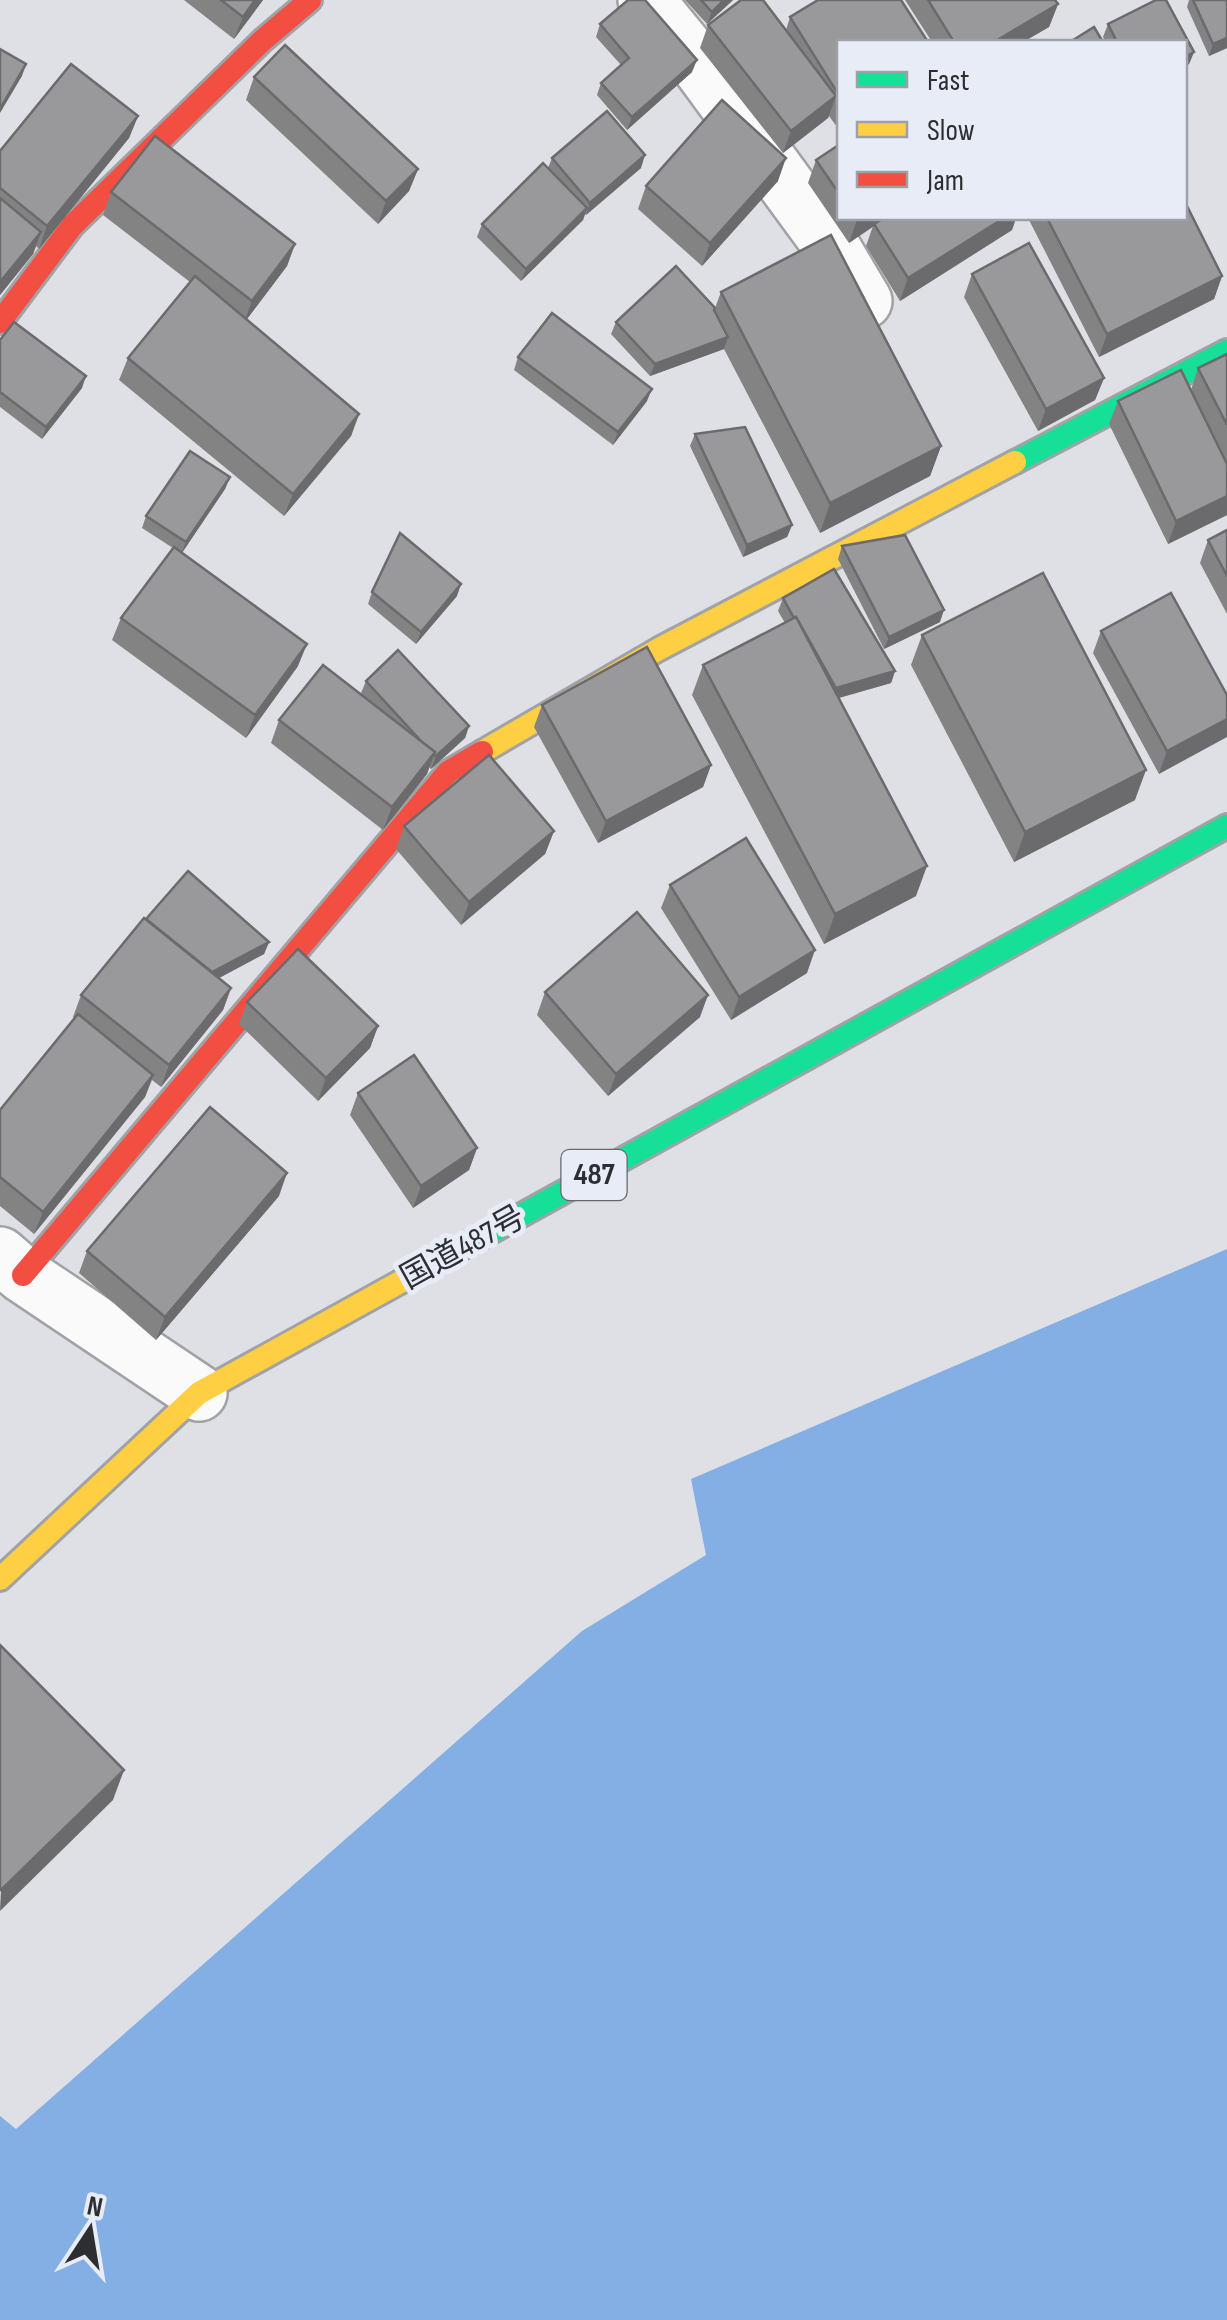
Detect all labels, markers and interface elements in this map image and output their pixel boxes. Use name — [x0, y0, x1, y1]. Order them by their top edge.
legend — [837, 40, 1187, 220]
text: Fast — [927, 63, 969, 99]
text: Slow — [927, 113, 975, 149]
text: Jam — [926, 163, 964, 199]
road number: 487 — [562, 1150, 626, 1200]
street label: 国道487号 — [394, 1198, 532, 1298]
north arrow — [40, 2180, 140, 2280]
text: N — [84, 2189, 106, 2225]

